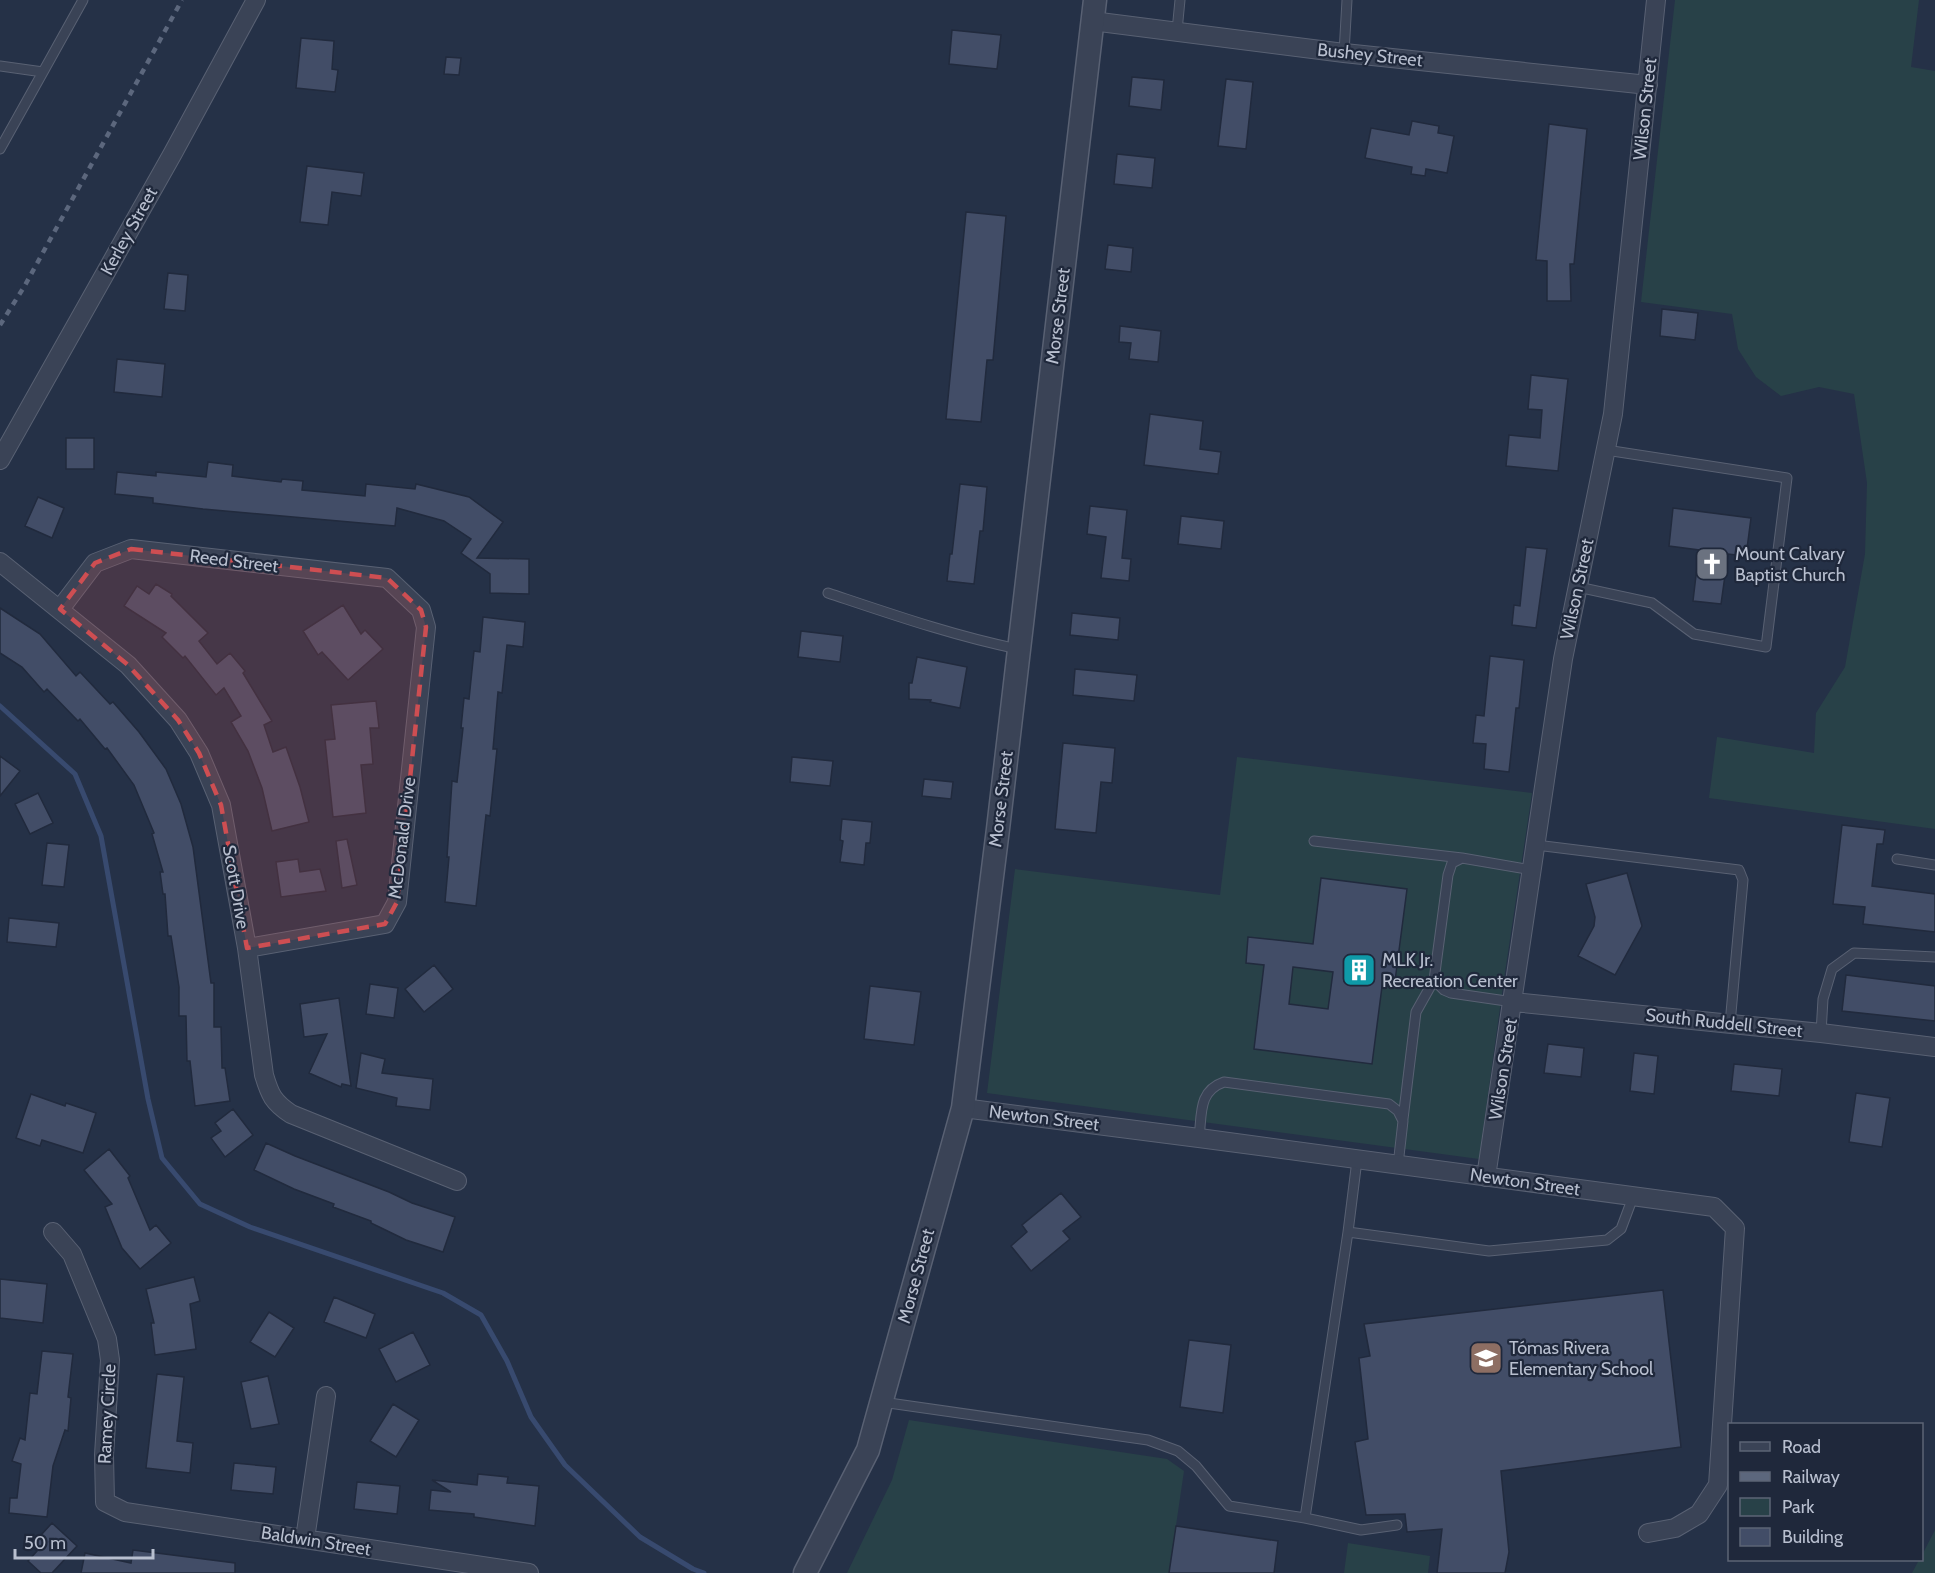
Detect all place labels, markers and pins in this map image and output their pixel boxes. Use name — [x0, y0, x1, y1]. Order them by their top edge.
place label: Mount Calvary Baptist Church — [1735, 543, 1845, 586]
church icon: Mount Calvary Baptist Church — [1694, 546, 1730, 582]
place label: MLK Jr. Recreation Center — [1382, 949, 1518, 992]
building icon: MLK Jr. Recreation Center — [1341, 952, 1377, 988]
place label: Tómas Rivera Elementary School — [1509, 1337, 1654, 1380]
school or university icon: Tómas Rivera Elementary School — [1468, 1340, 1504, 1376]

